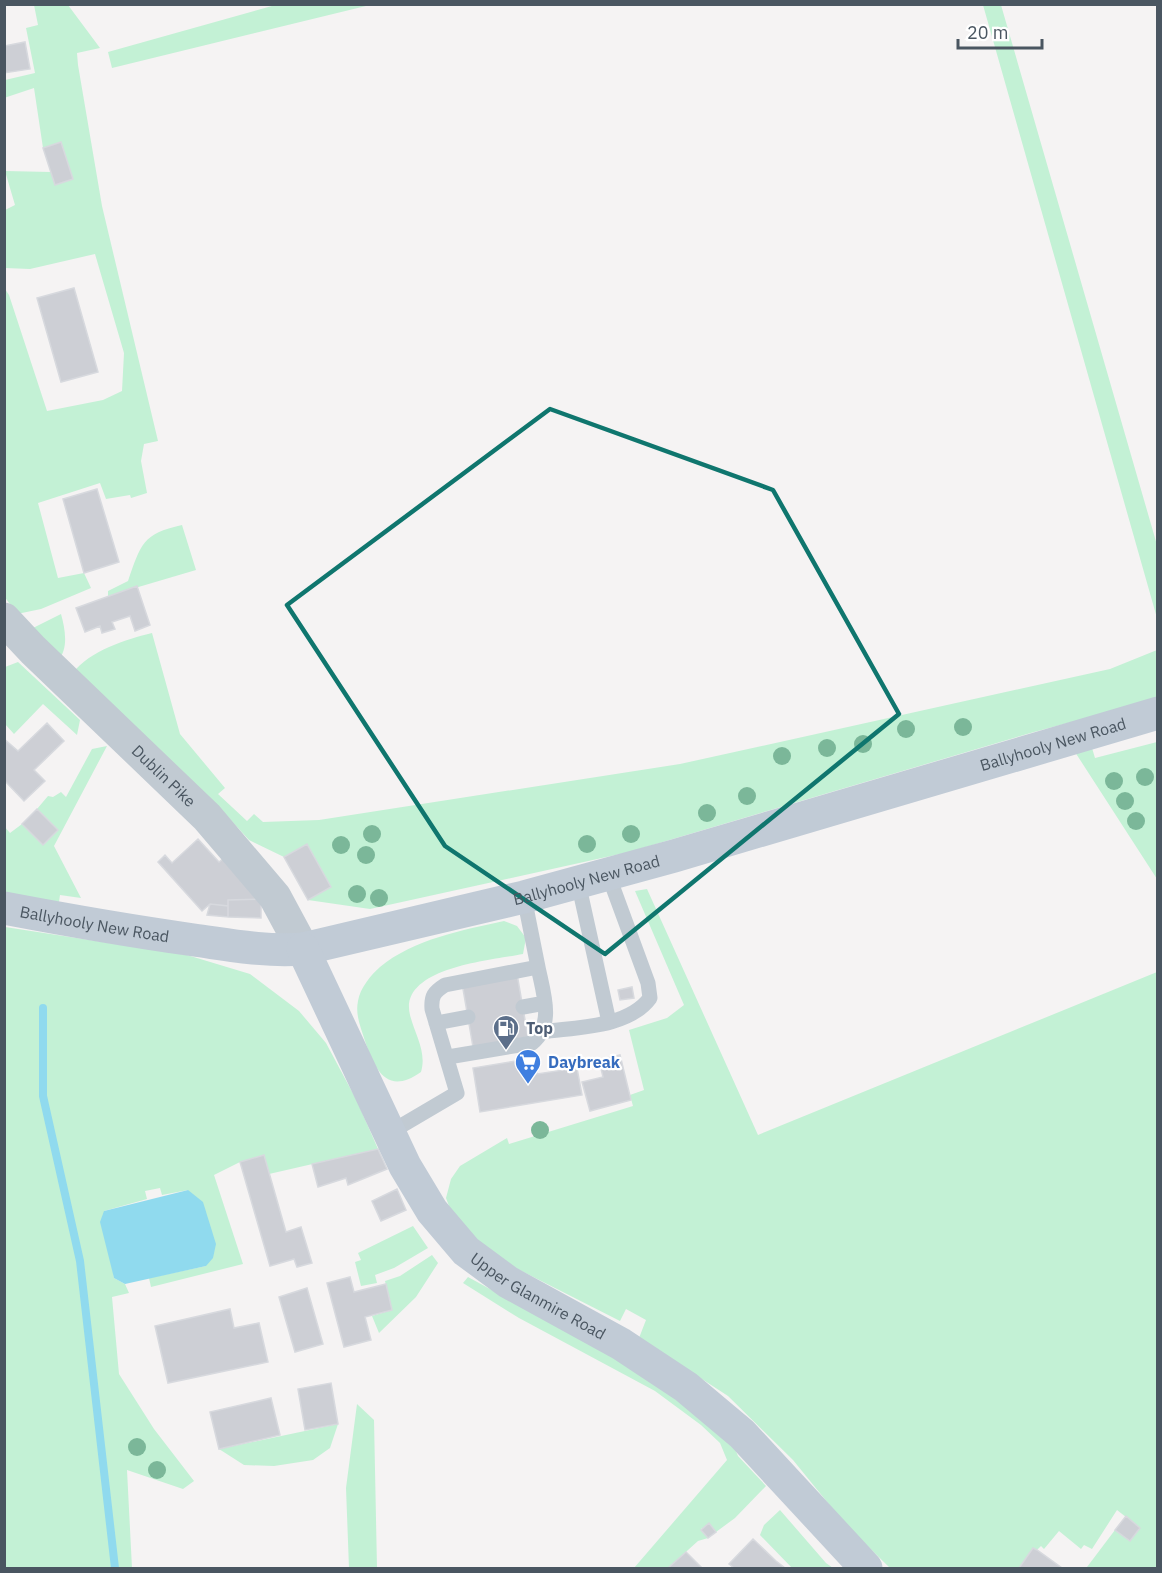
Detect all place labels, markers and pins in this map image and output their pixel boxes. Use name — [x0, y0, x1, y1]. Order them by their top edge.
fuel station icon: Top — [491, 1013, 521, 1051]
place label: Top — [526, 1018, 553, 1038]
supermarket icon: Daybreak — [513, 1047, 543, 1085]
place label: Daybreak — [548, 1052, 621, 1072]

